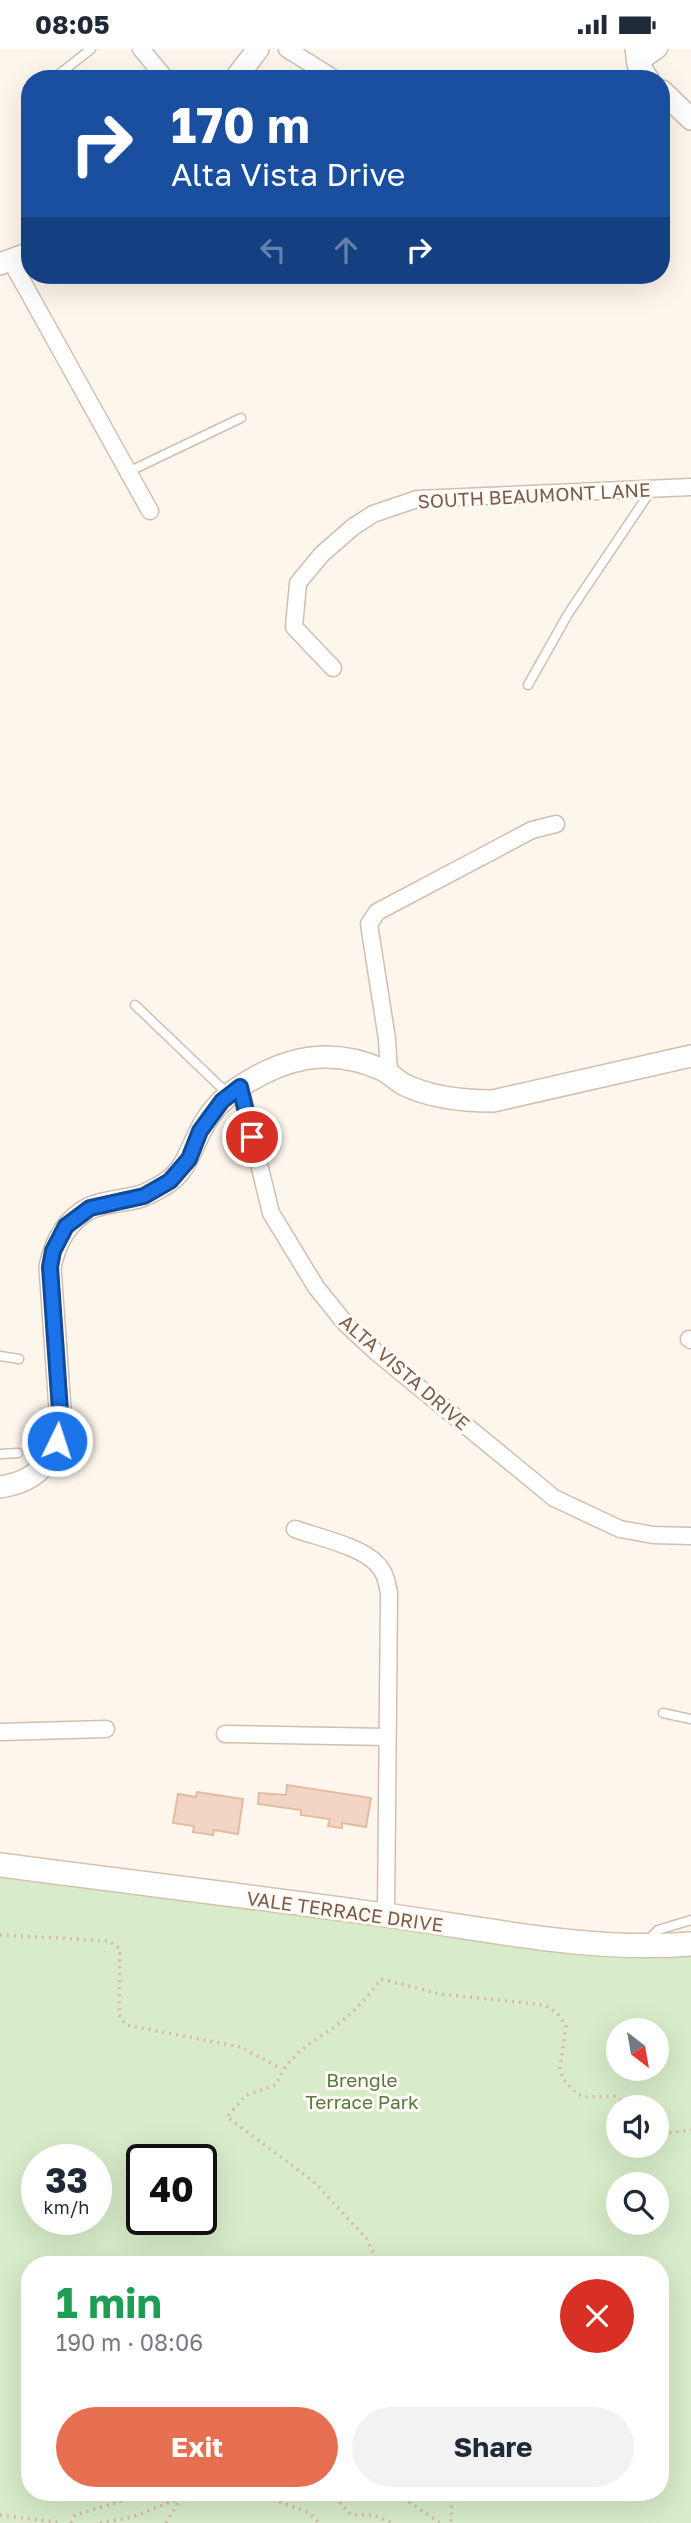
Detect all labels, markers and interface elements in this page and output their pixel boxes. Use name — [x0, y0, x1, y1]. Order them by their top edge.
text: 08:05 — [35, 9, 110, 40]
text: 170 m — [171, 95, 310, 154]
icon: right — [56, 98, 147, 189]
text: Alta Vista Drive — [171, 155, 405, 193]
icon: left — [254, 231, 292, 269]
icon: ahead — [327, 231, 365, 269]
icon: right — [400, 231, 438, 269]
street label: SOUTH BEAUMONT LANE — [417, 477, 651, 513]
pin — [222, 1107, 282, 1167]
icon: arrive — [233, 1118, 271, 1156]
street label: ALTA VISTA DRIVE — [335, 1309, 475, 1435]
position arrow — [20, 1404, 94, 1478]
street label: VALE TERRACE DRIVE — [245, 1886, 445, 1936]
north arrow — [606, 2018, 668, 2081]
map controls — [606, 2018, 669, 2235]
park label: Brengle Terrace Park — [305, 2068, 419, 2113]
button: sound — [606, 2095, 669, 2158]
speed limit sign: 40 — [126, 2144, 217, 2235]
text: 33 — [45, 2159, 88, 2201]
button: search — [606, 2172, 669, 2235]
text: km/h — [44, 2196, 89, 2218]
text: 1 min — [56, 2277, 162, 2327]
button: close — [560, 2279, 634, 2353]
text: 190 m · 08:06 — [56, 2328, 203, 2356]
button: Exit — [56, 2407, 338, 2487]
button: Share — [352, 2407, 634, 2487]

